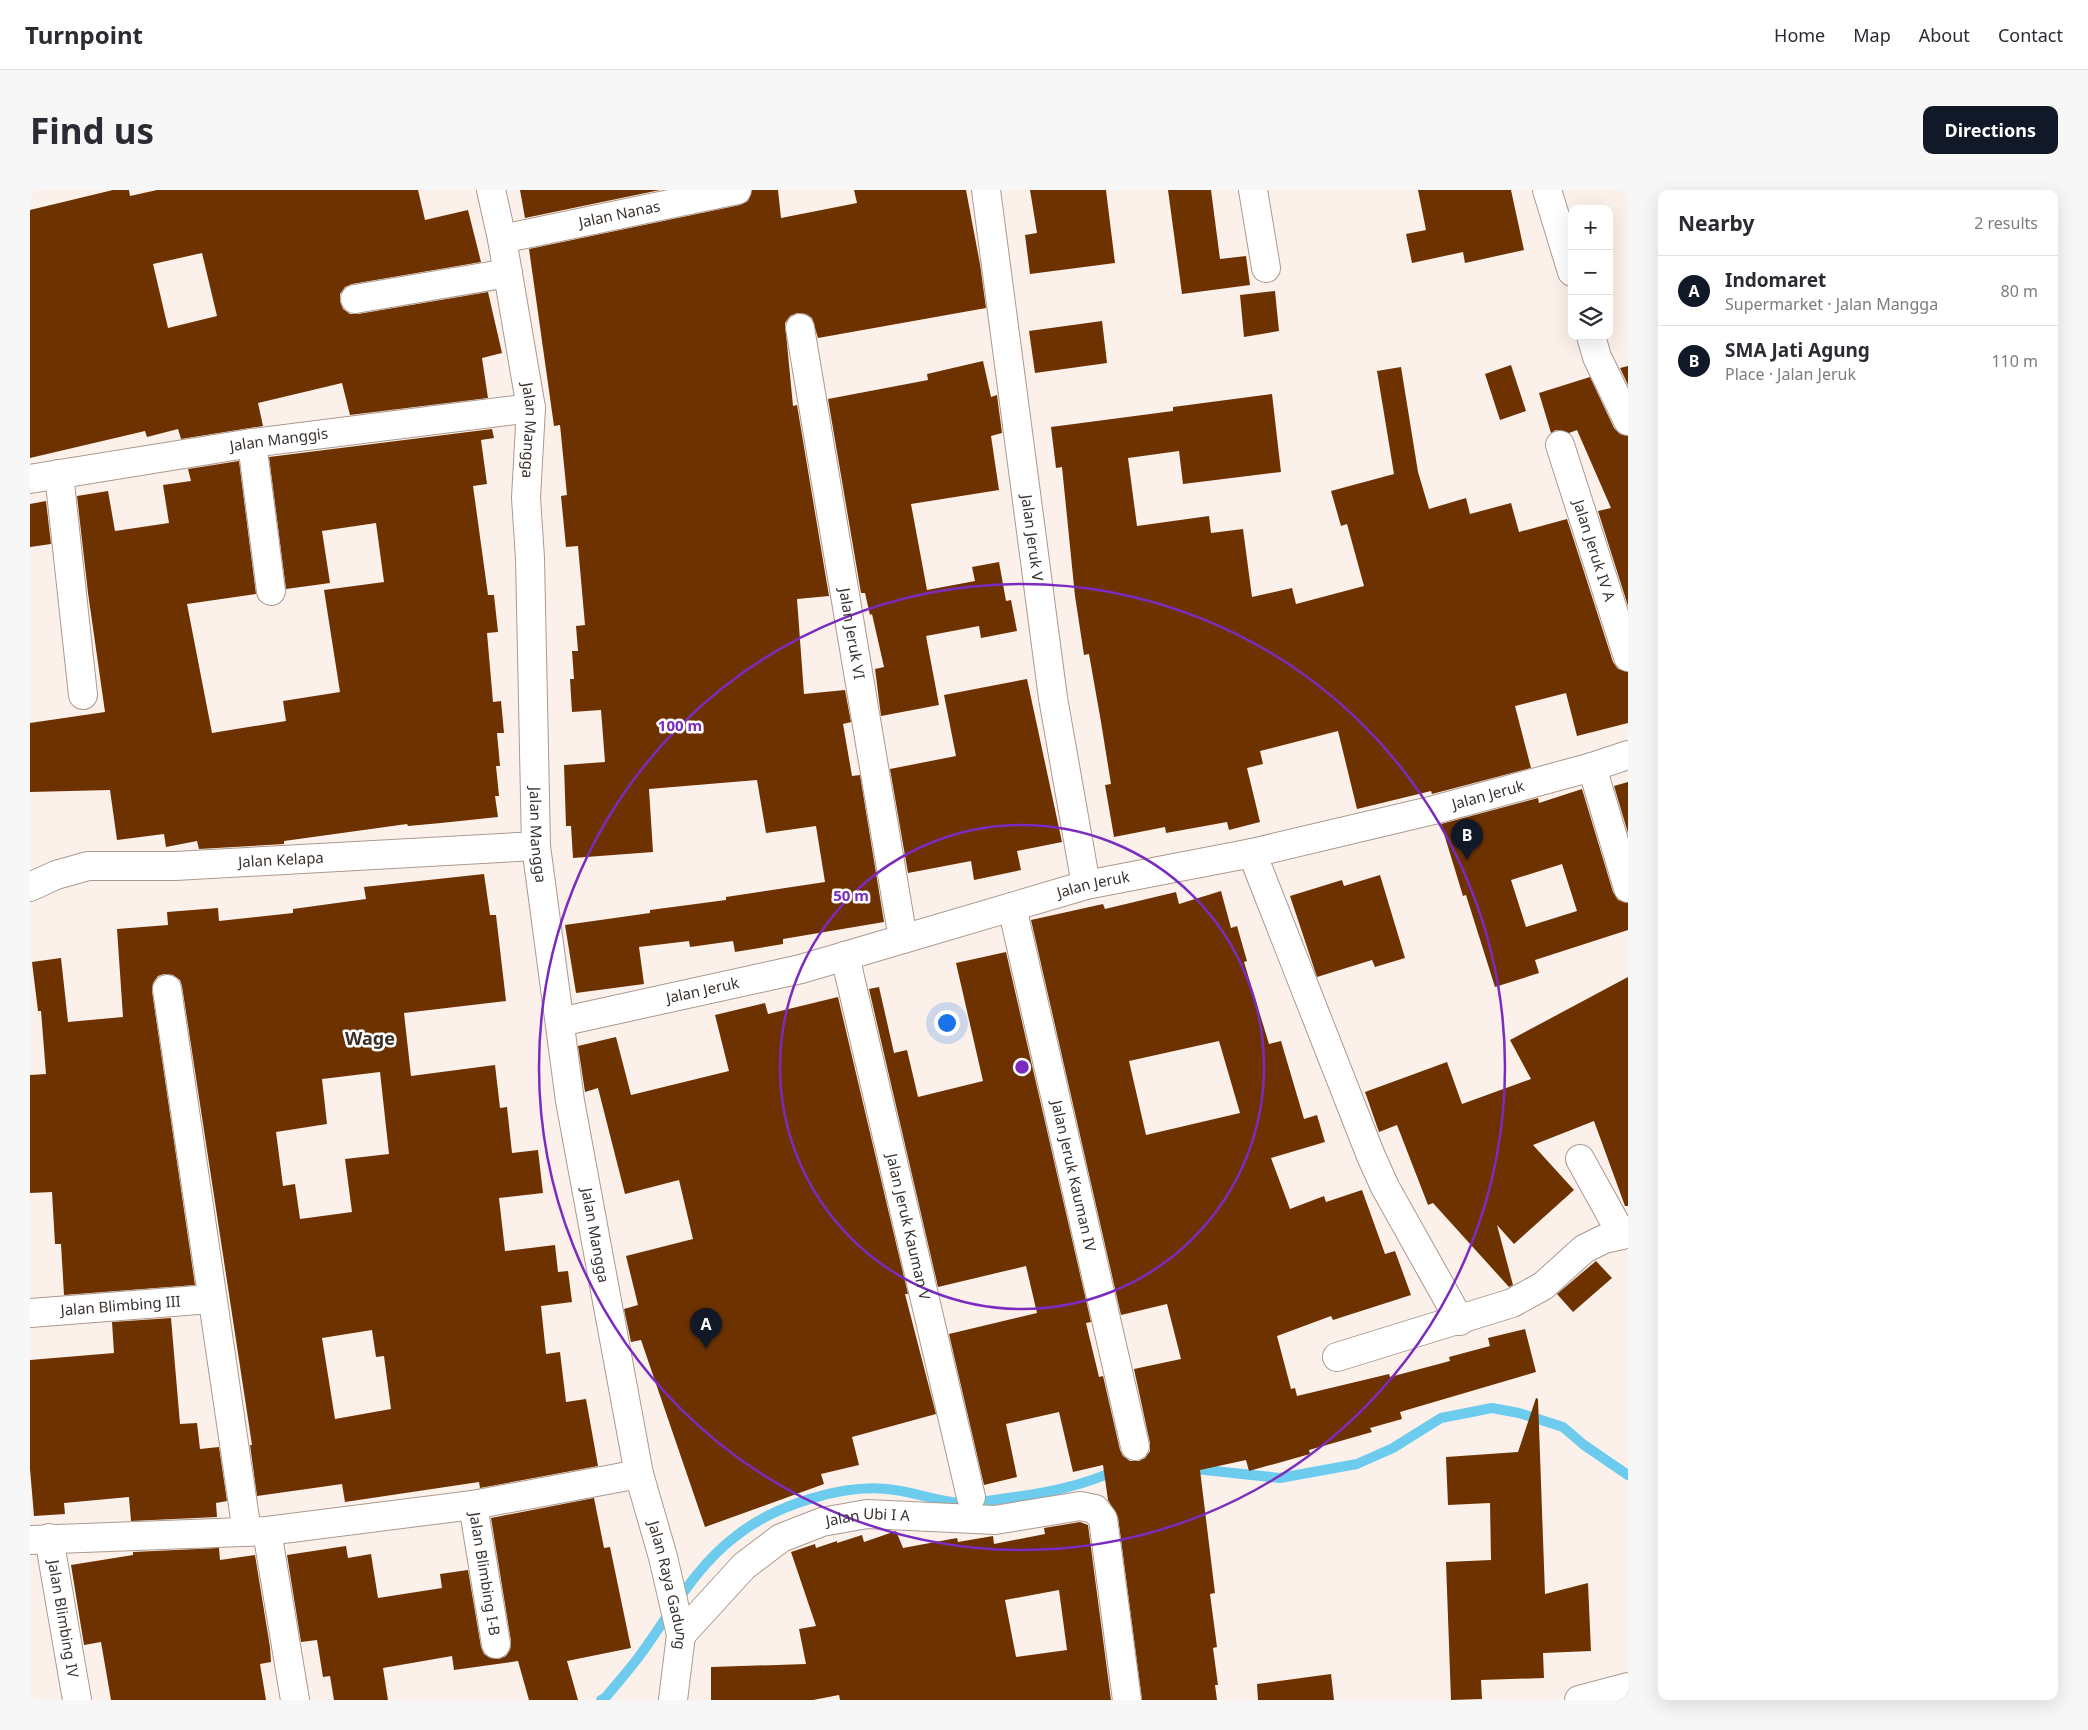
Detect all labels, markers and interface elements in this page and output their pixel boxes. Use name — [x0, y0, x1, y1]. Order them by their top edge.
text: Turnpoint — [25, 18, 143, 51]
text: Home — [1774, 23, 1825, 47]
text: Map — [1853, 23, 1891, 47]
text: About — [1919, 23, 1970, 47]
text: Contact — [1998, 23, 2063, 47]
button: Directions — [1923, 106, 2058, 154]
text: Find us — [30, 107, 154, 154]
street label: Jalan Nanas — [575, 195, 662, 232]
map controls — [1568, 205, 1613, 340]
button: + — [1568, 205, 1613, 250]
text: Nearby — [1678, 209, 1754, 237]
text: 2 results — [1974, 212, 2038, 234]
button: − — [1568, 250, 1613, 295]
text: Indomaret — [1725, 267, 1826, 293]
text: A — [1688, 280, 1700, 302]
text: 80 m — [2001, 280, 2038, 302]
text: Supermarket · Jalan Mangga — [1725, 293, 1938, 315]
button: layers — [1568, 295, 1613, 340]
text: SMA Jati Agung — [1725, 337, 1870, 363]
text: B — [1689, 350, 1699, 372]
text: 110 m — [1991, 350, 2038, 372]
text: Place · Jalan Jeruk — [1725, 363, 1856, 385]
street label: Jalan Mangga — [517, 379, 542, 479]
street label: Jalan Manggis — [226, 423, 329, 456]
street label: Jalan Jeruk V — [1017, 491, 1048, 582]
street label: Jalan Jeruk IV A — [1569, 495, 1621, 604]
street label: Jalan Jeruk VI — [835, 584, 870, 681]
text: 100 m — [658, 715, 702, 735]
street label: Jalan Jeruk — [1448, 775, 1526, 814]
street label: Jalan Mangga — [526, 785, 552, 884]
pin: B — [1451, 819, 1483, 860]
street label: Jalan Kelapa — [236, 847, 324, 872]
street label: Jalan Jeruk — [1052, 866, 1131, 903]
text: 50 m — [833, 885, 869, 905]
street label: Jalan Jeruk — [662, 972, 741, 1008]
your location — [934, 1010, 960, 1036]
district label: Wage — [345, 1026, 395, 1050]
centre of rings — [1013, 1058, 1031, 1076]
street label: Jalan Jeruk Kauman IV — [1047, 1096, 1101, 1254]
street label: Jalan Jeruk Kauman V — [882, 1149, 936, 1302]
street label: Jalan Mangga — [577, 1184, 614, 1284]
street label: Jalan Blimbing III — [58, 1290, 181, 1320]
pin: A — [690, 1308, 722, 1349]
street label: Jalan Ubi I A — [822, 1503, 911, 1531]
street label: Jalan Blimbing I-B — [465, 1509, 505, 1637]
street label: Jalan Raya Gadung — [643, 1516, 692, 1651]
street label: Jalan Blimbing IV — [44, 1556, 84, 1679]

